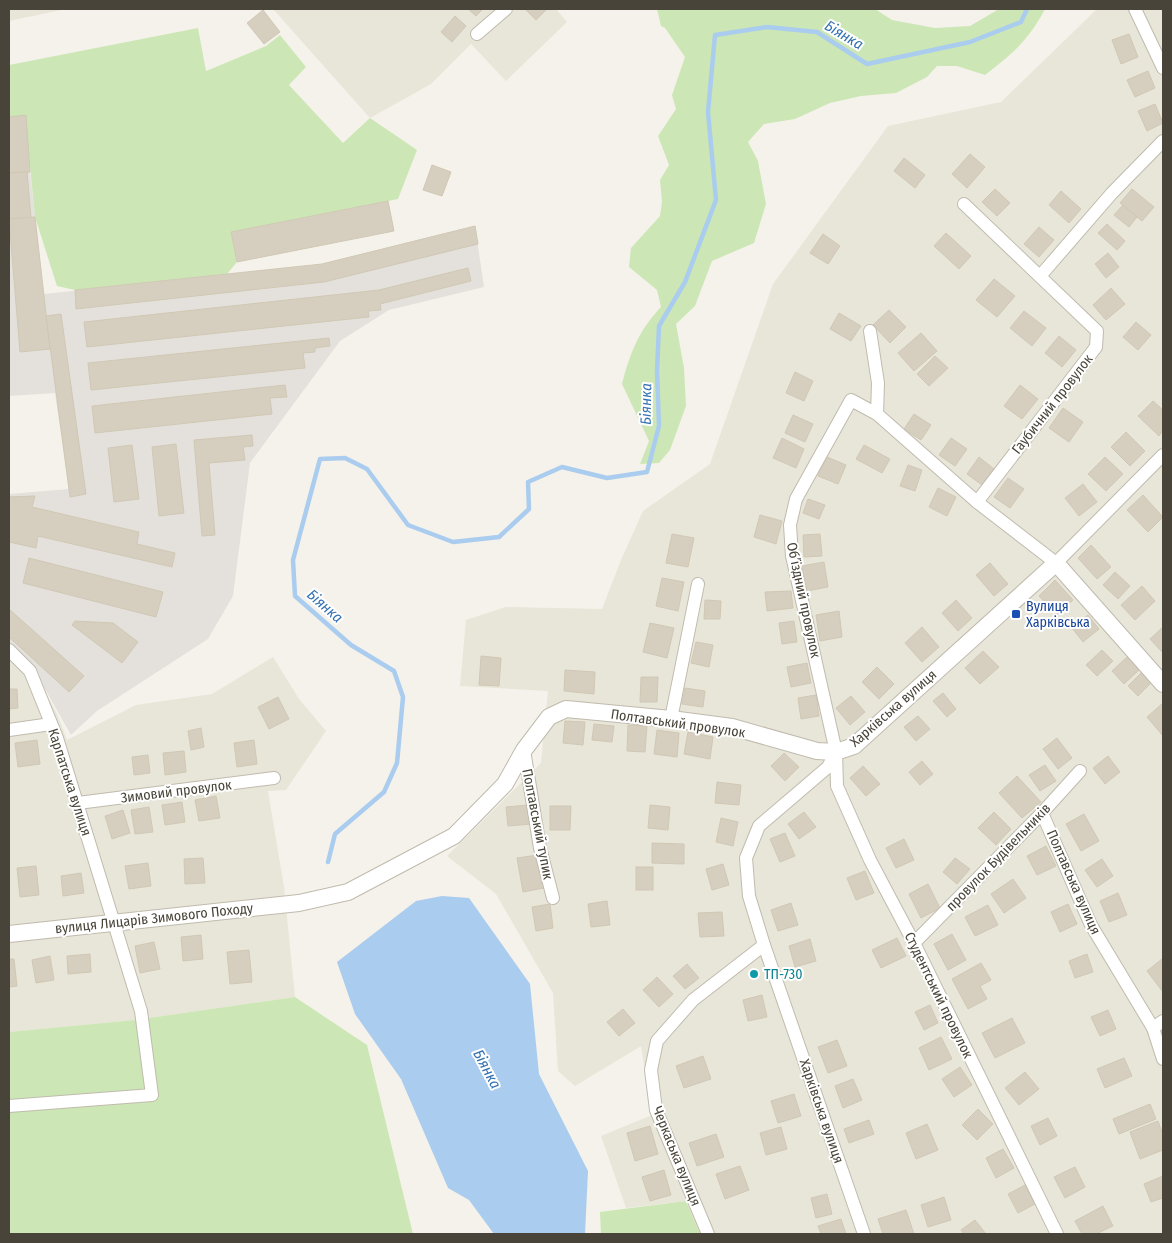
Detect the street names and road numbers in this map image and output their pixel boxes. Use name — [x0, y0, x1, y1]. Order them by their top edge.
street label: Гаубичний провулок — [1008, 351, 1097, 457]
street label: Обʼїздний провулок — [783, 541, 824, 660]
street label: Харківська вулиця — [847, 666, 940, 751]
street label: Полтавський провулок — [610, 706, 747, 741]
street label: Карпатська вулиця — [44, 726, 95, 838]
street label: Полтавський тупик — [518, 767, 557, 881]
street label: Зимовий провулок — [120, 776, 233, 807]
street label: провулок Будівельників — [943, 800, 1054, 915]
street label: Полтавська вулиця — [1043, 827, 1104, 937]
street label: вулиця Лицарів Зимового Походу — [54, 900, 255, 937]
street label: Студентський провулок — [901, 929, 977, 1062]
street label: Харківська вулиця — [796, 1057, 847, 1166]
street label: Черкаська вулиця — [649, 1104, 704, 1209]

